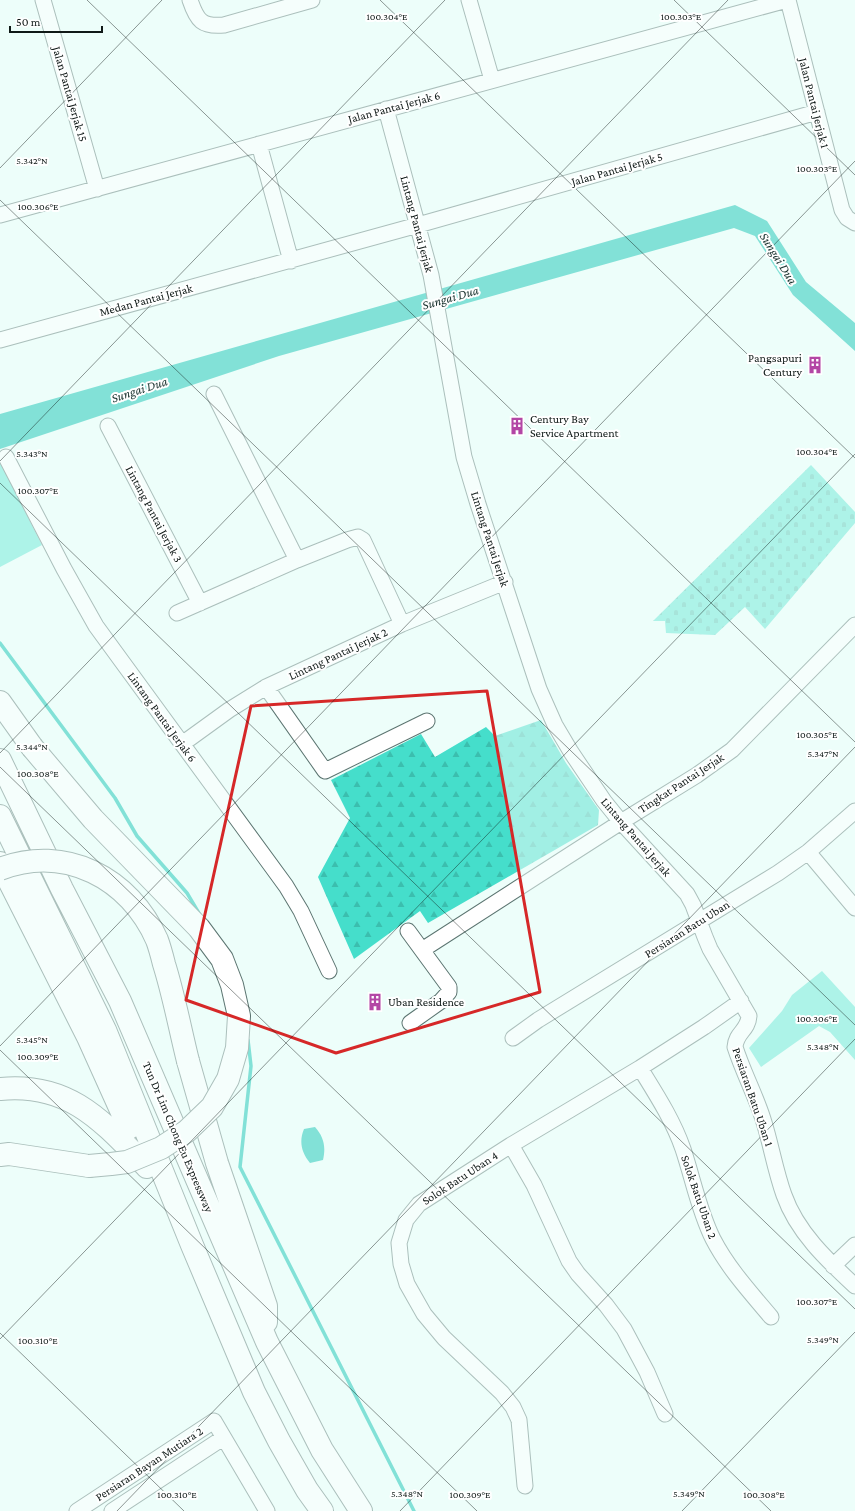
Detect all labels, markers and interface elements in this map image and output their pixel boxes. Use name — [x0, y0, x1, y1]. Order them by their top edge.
scale bar — [10, 8, 102, 34]
text: 100.304°E — [366, 11, 408, 22]
text: 100.303°E — [661, 11, 702, 22]
text: 50 m — [16, 15, 41, 29]
street label: Jalan Pantai Jerjak 15 — [49, 44, 90, 143]
street label: Jalan Pantai Jerjak 1 — [796, 55, 832, 150]
street label: Jalan Pantai Jerjak 6 — [345, 88, 442, 126]
street label: Jalan Pantai Jerjak 5 — [569, 149, 664, 189]
text: 5.342°N — [16, 155, 48, 166]
text: 100.303°E — [797, 163, 838, 174]
street label: Lintang Pantai Jerjak — [397, 174, 437, 274]
text: 100.306°E — [18, 201, 59, 212]
water label: Sungai Dua — [757, 230, 800, 287]
street label: Medan Pantai Jerjak — [98, 281, 194, 319]
water label: Sungai Dua — [420, 282, 480, 313]
place label: Pangsapuri Century — [748, 351, 802, 379]
building icon: Pangsapuri Century — [805, 355, 825, 375]
water label: Sungai Dua — [109, 373, 169, 406]
place label: Century Bay Service Apartment — [530, 412, 620, 440]
building icon: Century Bay Service Apartment — [507, 416, 527, 436]
text: 100.304°E — [796, 446, 838, 457]
text: 5.343°N — [16, 448, 48, 459]
street label: Lintang Pantai Jerjak 3 — [123, 463, 186, 565]
text: 100.307°E — [18, 485, 59, 496]
street label: Lintang Pantai Jerjak — [468, 489, 512, 589]
street label: Lintang Pantai Jerjak 2 — [286, 625, 390, 683]
street label: Lintang Pantai Jerjak 6 — [125, 669, 199, 765]
text: 100.305°E — [797, 729, 838, 740]
text: 5.344°N — [16, 741, 48, 752]
text: 5.347°N — [807, 748, 839, 759]
street label: Tingkat Pantai Jerjak — [635, 750, 727, 816]
text: 100.308°E — [17, 768, 59, 779]
street label: Lintang Pantai Jerjak — [598, 795, 674, 879]
street label: Persiaran Batu Uban — [642, 897, 733, 961]
building icon: Uban Residence — [365, 992, 385, 1012]
place label: Uban Residence — [388, 995, 464, 1009]
text: 100.306°E — [797, 1013, 838, 1024]
text: 5.345°N — [16, 1034, 48, 1045]
text: 5.348°N — [807, 1041, 839, 1052]
street label: Persiaran Batu Uban 1 — [729, 1046, 777, 1148]
text: 100.309°E — [17, 1051, 59, 1062]
street label: Tun Dr Lim Chong Eu Expressway — [140, 1059, 216, 1215]
street label: Solok Batu Uban 4 — [419, 1148, 501, 1208]
street label: Solok Batu Uban 2 — [678, 1153, 720, 1241]
text: 100.307°E — [797, 1296, 838, 1307]
text: 5.349°N — [807, 1334, 839, 1345]
text: 100.310°E — [18, 1335, 58, 1346]
street label: Persiaran Bayan Mutiara 2 — [93, 1424, 206, 1504]
text: 5.348°N — [391, 1488, 423, 1499]
text: 5.349°N — [673, 1488, 705, 1499]
text: 100.310°E — [157, 1489, 197, 1500]
text: 100.309°E — [449, 1489, 491, 1500]
text: 100.308°E — [743, 1489, 785, 1500]

